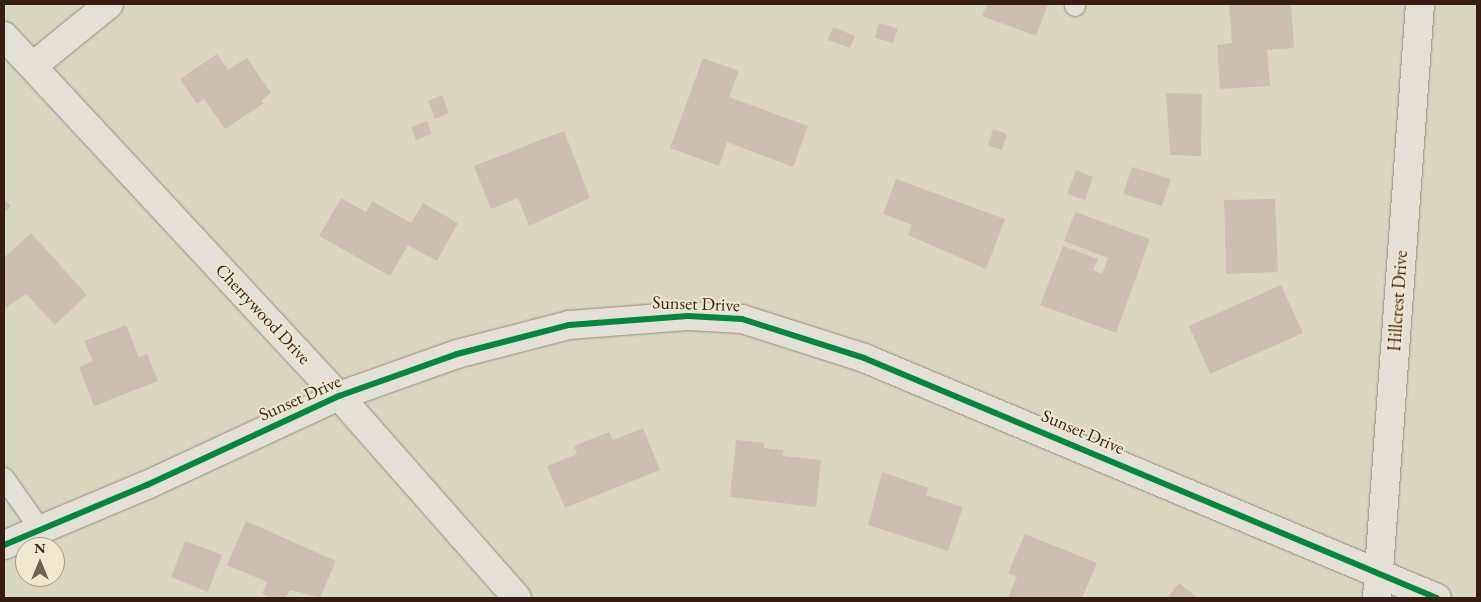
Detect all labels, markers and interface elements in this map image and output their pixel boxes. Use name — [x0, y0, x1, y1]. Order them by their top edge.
street label: Hillcrest Drive — [1384, 250, 1412, 352]
street label: Cherrywood Drive — [211, 259, 315, 369]
street label: Sunset Drive — [652, 292, 740, 316]
street label: Sunset Drive — [255, 370, 345, 426]
street label: Sunset Drive — [1038, 405, 1128, 459]
north arrow — [15, 537, 65, 587]
text: N — [34, 539, 46, 557]

